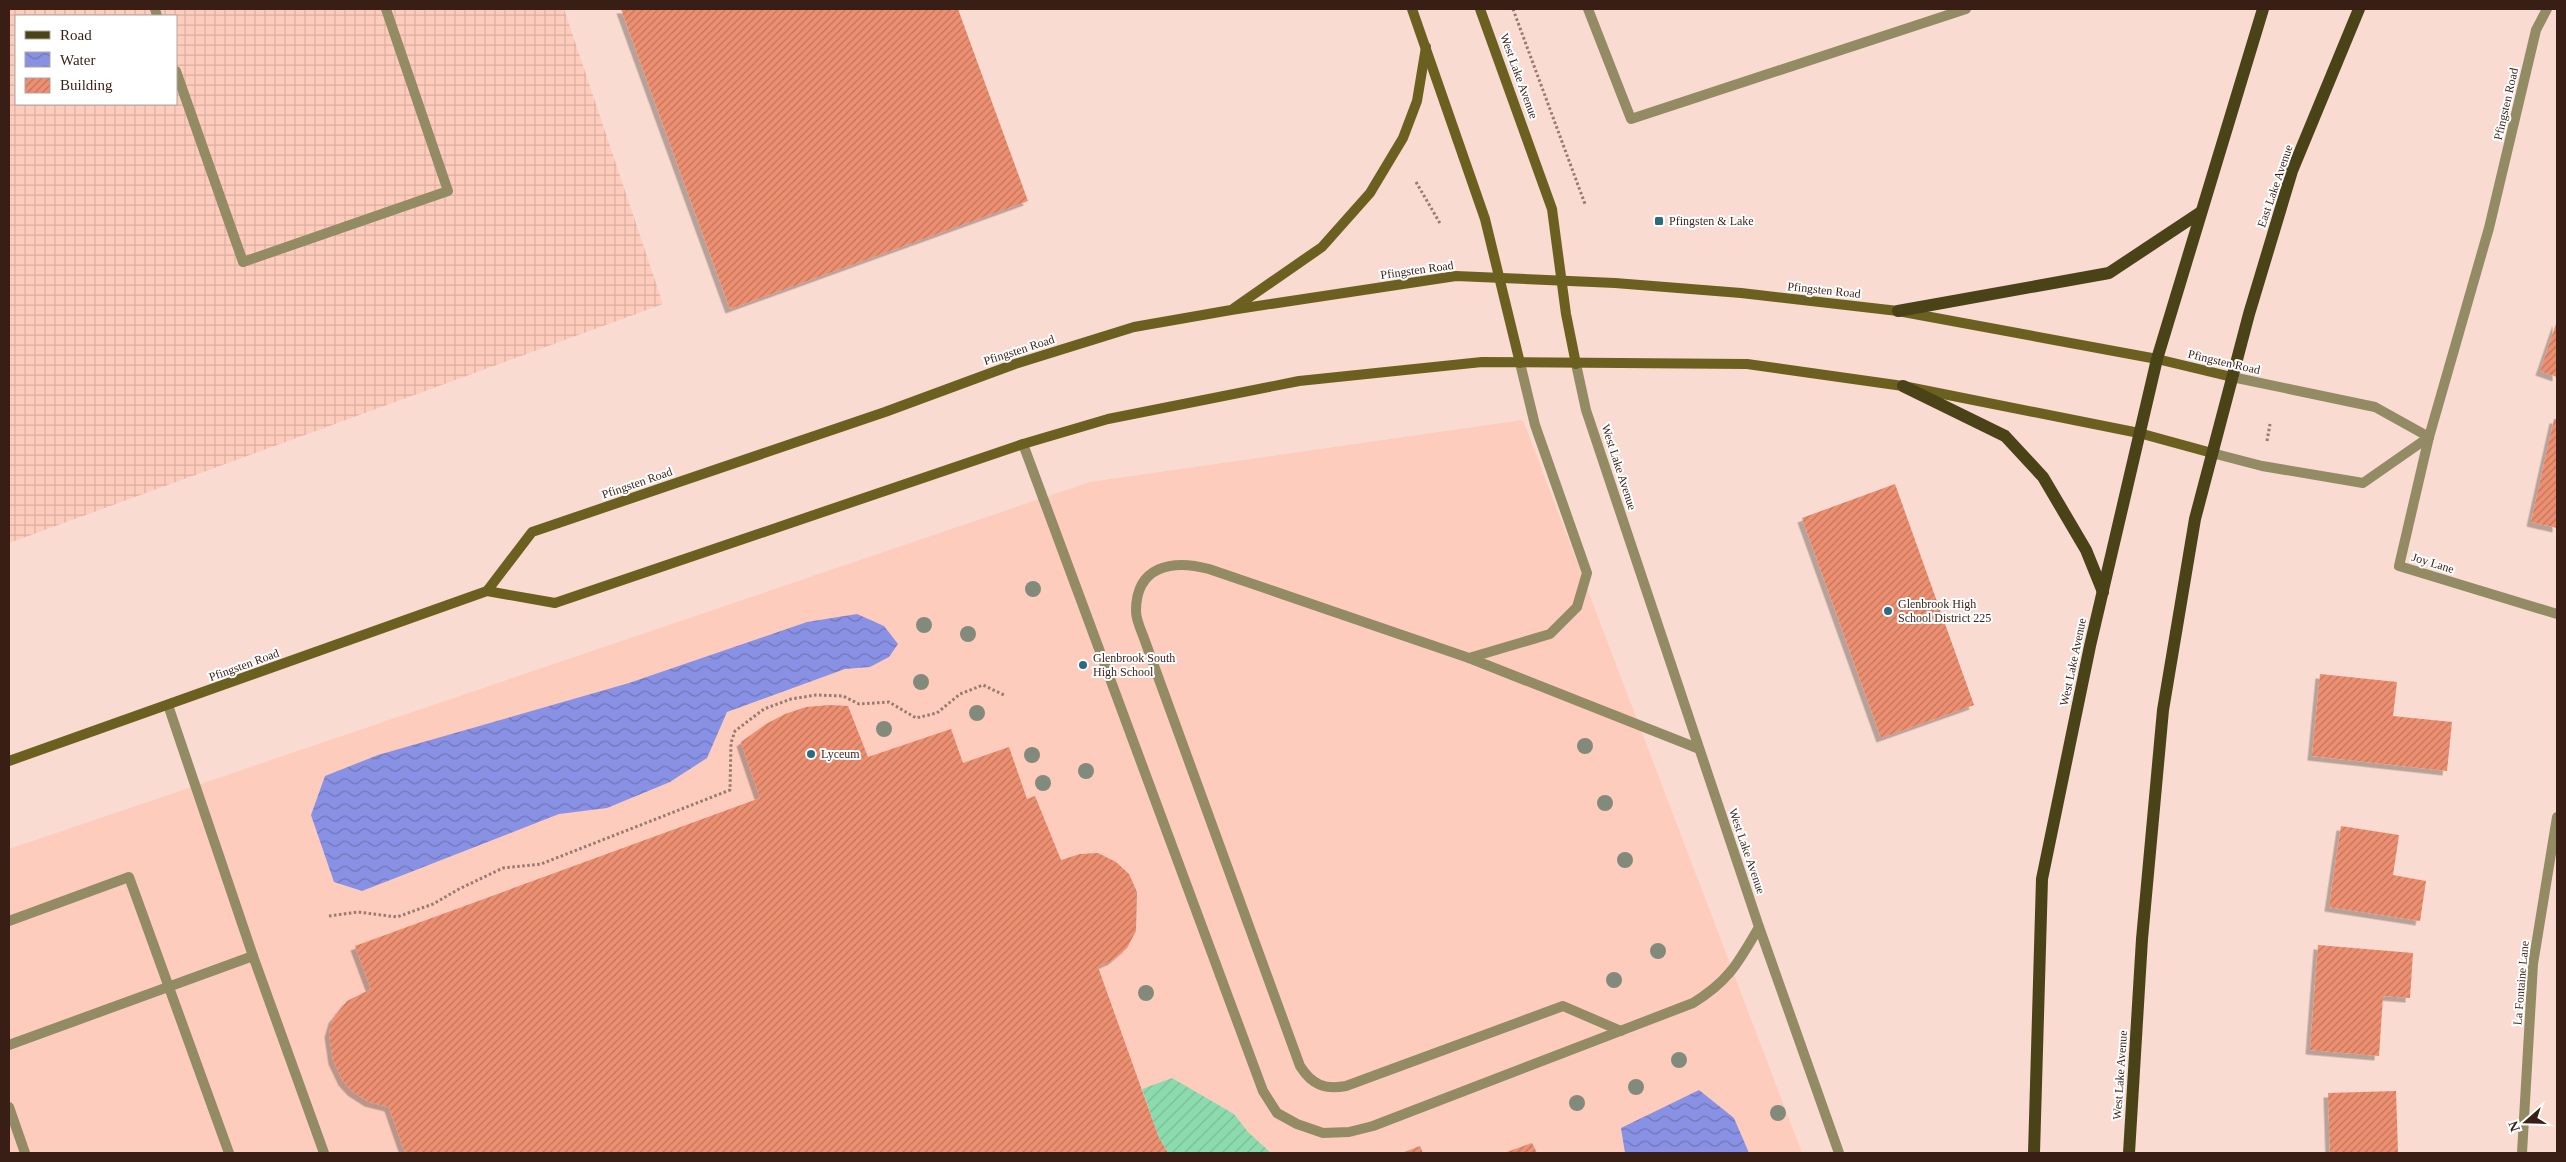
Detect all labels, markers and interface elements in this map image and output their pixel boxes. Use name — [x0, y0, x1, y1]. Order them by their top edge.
legend — [15, 15, 178, 105]
text: Road — [60, 27, 92, 43]
street label: West Lake Avenue — [1497, 32, 1541, 120]
text: Water — [60, 52, 95, 68]
street label: Pfingsten Road — [2491, 67, 2521, 141]
text: Building — [60, 77, 113, 93]
street label: East Lake Avenue — [2254, 143, 2296, 229]
place label: Pfingsten & Lake — [1669, 214, 1754, 228]
marker: Pfingsten & Lake — [1653, 215, 1665, 227]
street label: Pfingsten Road — [1380, 258, 1454, 282]
street label: Pfingsten Road — [1787, 279, 1861, 301]
street label: Pfingsten Road — [982, 332, 1056, 368]
street label: Pfingsten Road — [2187, 347, 2261, 377]
street label: West Lake Avenue — [1599, 422, 1639, 512]
street label: Pfingsten Road — [600, 464, 674, 502]
street label: Joy Lane — [2410, 550, 2456, 576]
place label: Glenbrook High School District 225 — [1898, 597, 1991, 625]
marker: Glenbrook High School District 225 — [1882, 605, 1894, 617]
street label: West Lake Avenue — [2057, 617, 2089, 707]
street label: Pfingsten Road — [207, 646, 281, 684]
place label: Glenbrook South High School — [1093, 651, 1175, 679]
marker: Glenbrook South High School — [1077, 659, 1089, 671]
place label: Lyceum — [821, 747, 860, 761]
marker: Lyceum — [805, 748, 817, 760]
street label: West Lake Avenue — [1726, 806, 1768, 896]
street label: La Fontaine Lane — [2510, 940, 2532, 1026]
street label: West Lake Avenue — [2110, 1030, 2130, 1120]
north arrow — [2501, 1097, 2551, 1147]
text: N — [2505, 1119, 2523, 1134]

